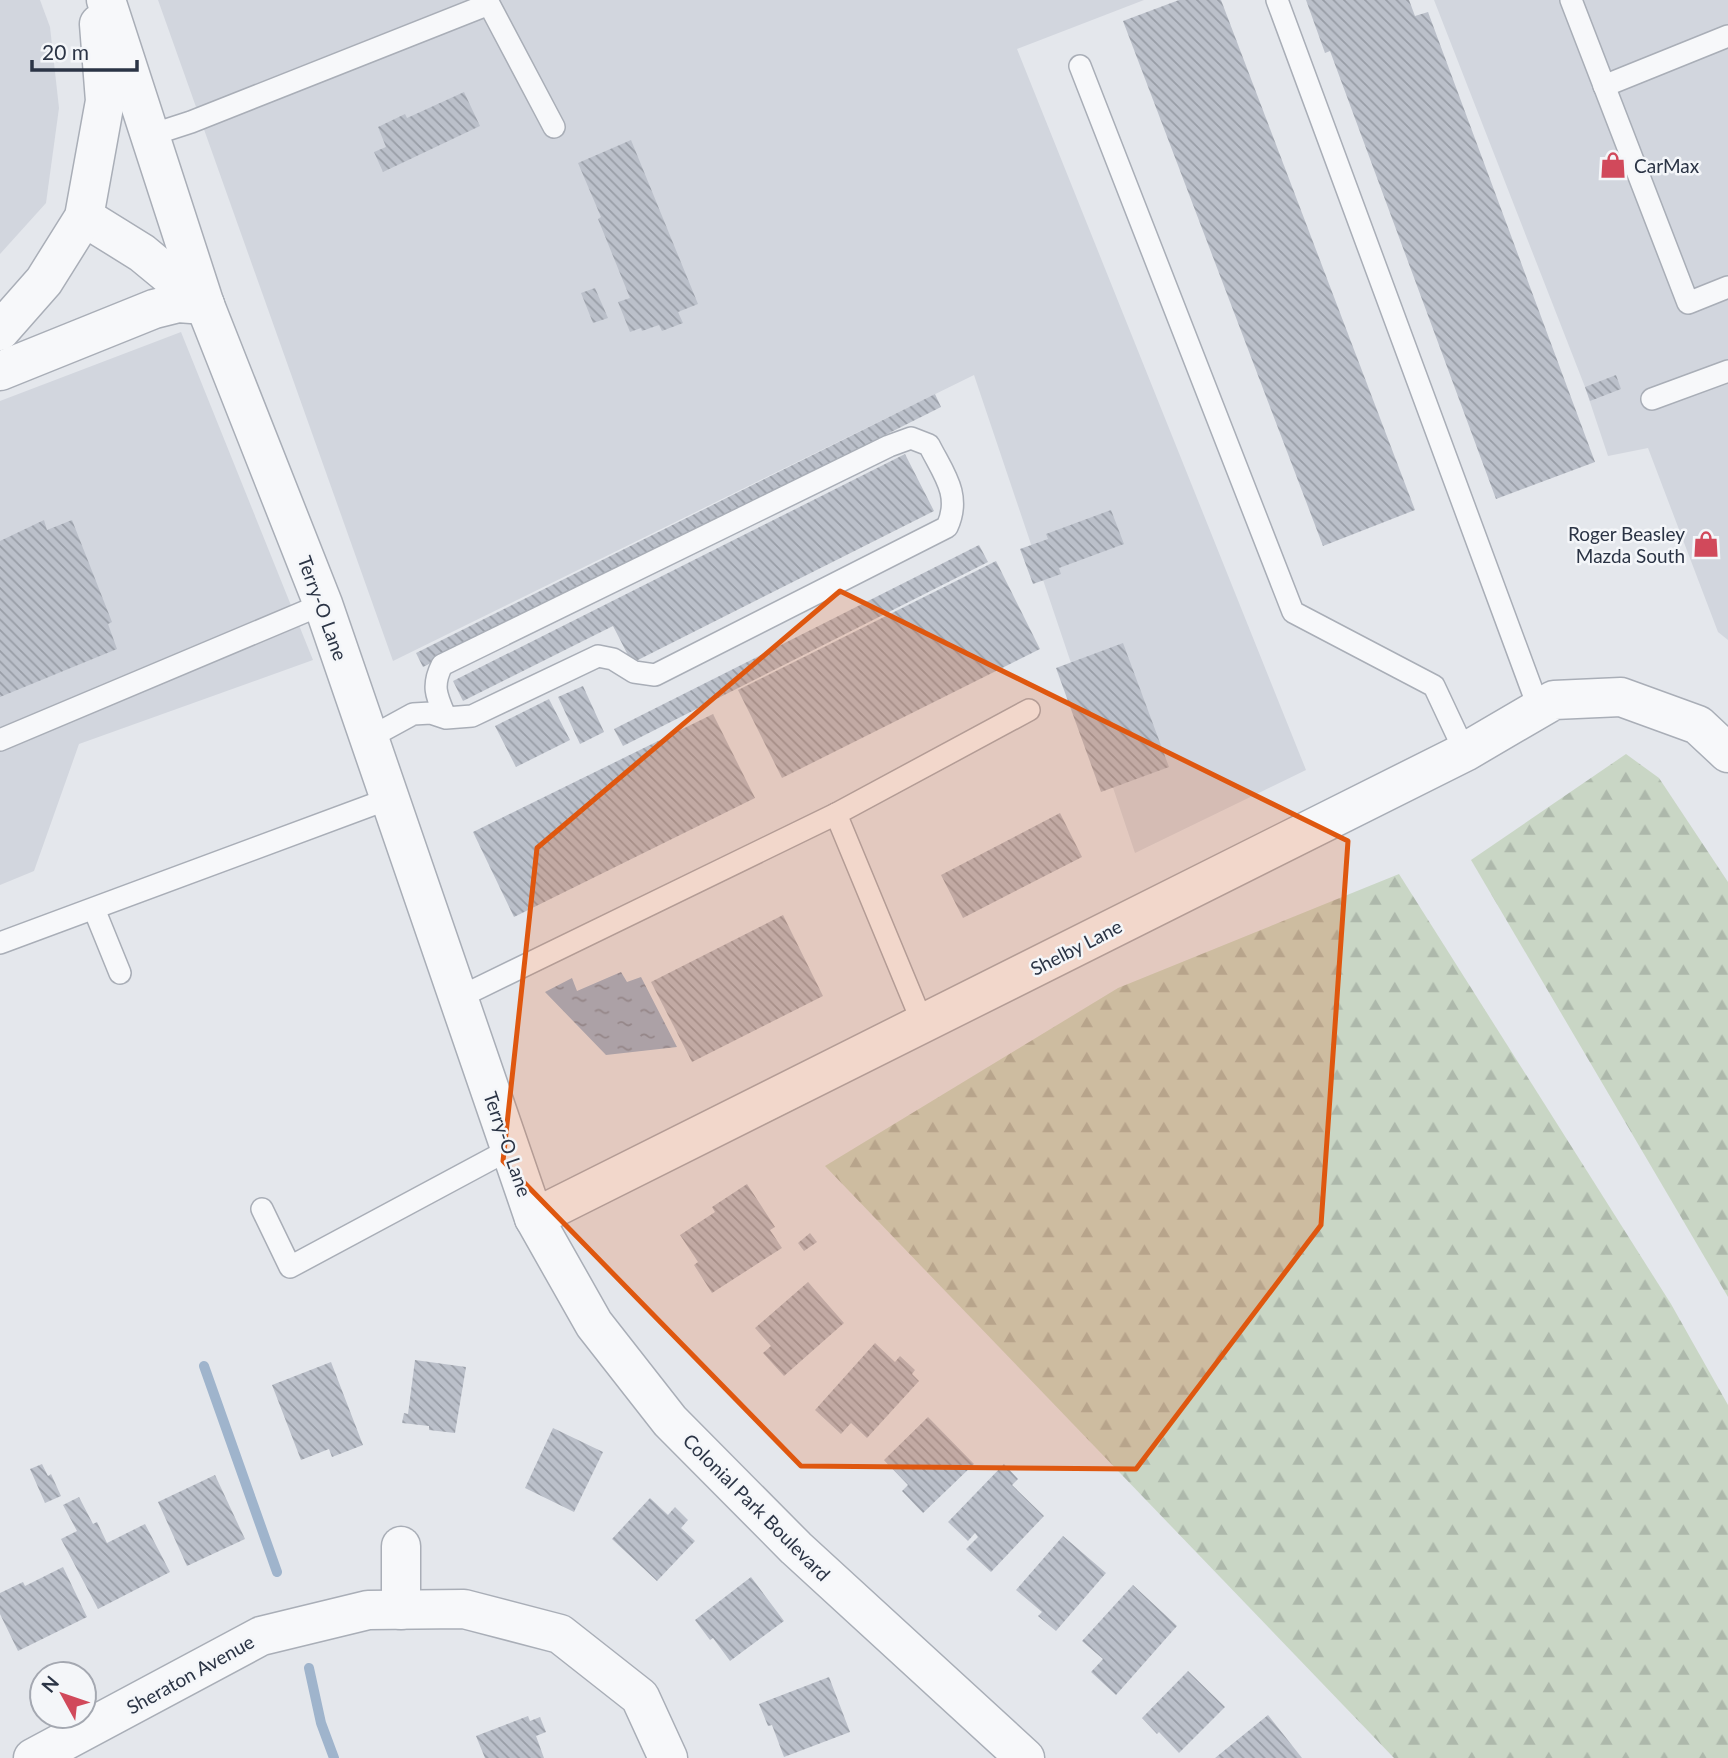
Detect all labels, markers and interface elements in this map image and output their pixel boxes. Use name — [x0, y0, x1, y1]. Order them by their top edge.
scale bar — [32, 28, 136, 72]
text: 20 m — [42, 39, 89, 64]
shop icon: CarMax — [1598, 150, 1628, 180]
place label: CarMax — [1634, 154, 1700, 177]
place label: Roger Beasley Mazda South — [1568, 522, 1685, 567]
shop icon: Roger Beasley Mazda South — [1691, 529, 1721, 559]
street label: Terry-O Lane — [293, 553, 353, 663]
street label: Shelby Lane — [1026, 914, 1126, 980]
street label: Terry-O Lane — [479, 1088, 537, 1200]
street label: Colonial Park Boulevard — [679, 1429, 835, 1585]
street label: Sheraton Avenue — [122, 1629, 258, 1719]
north arrow — [28, 1660, 98, 1730]
text: N — [36, 1671, 63, 1697]

